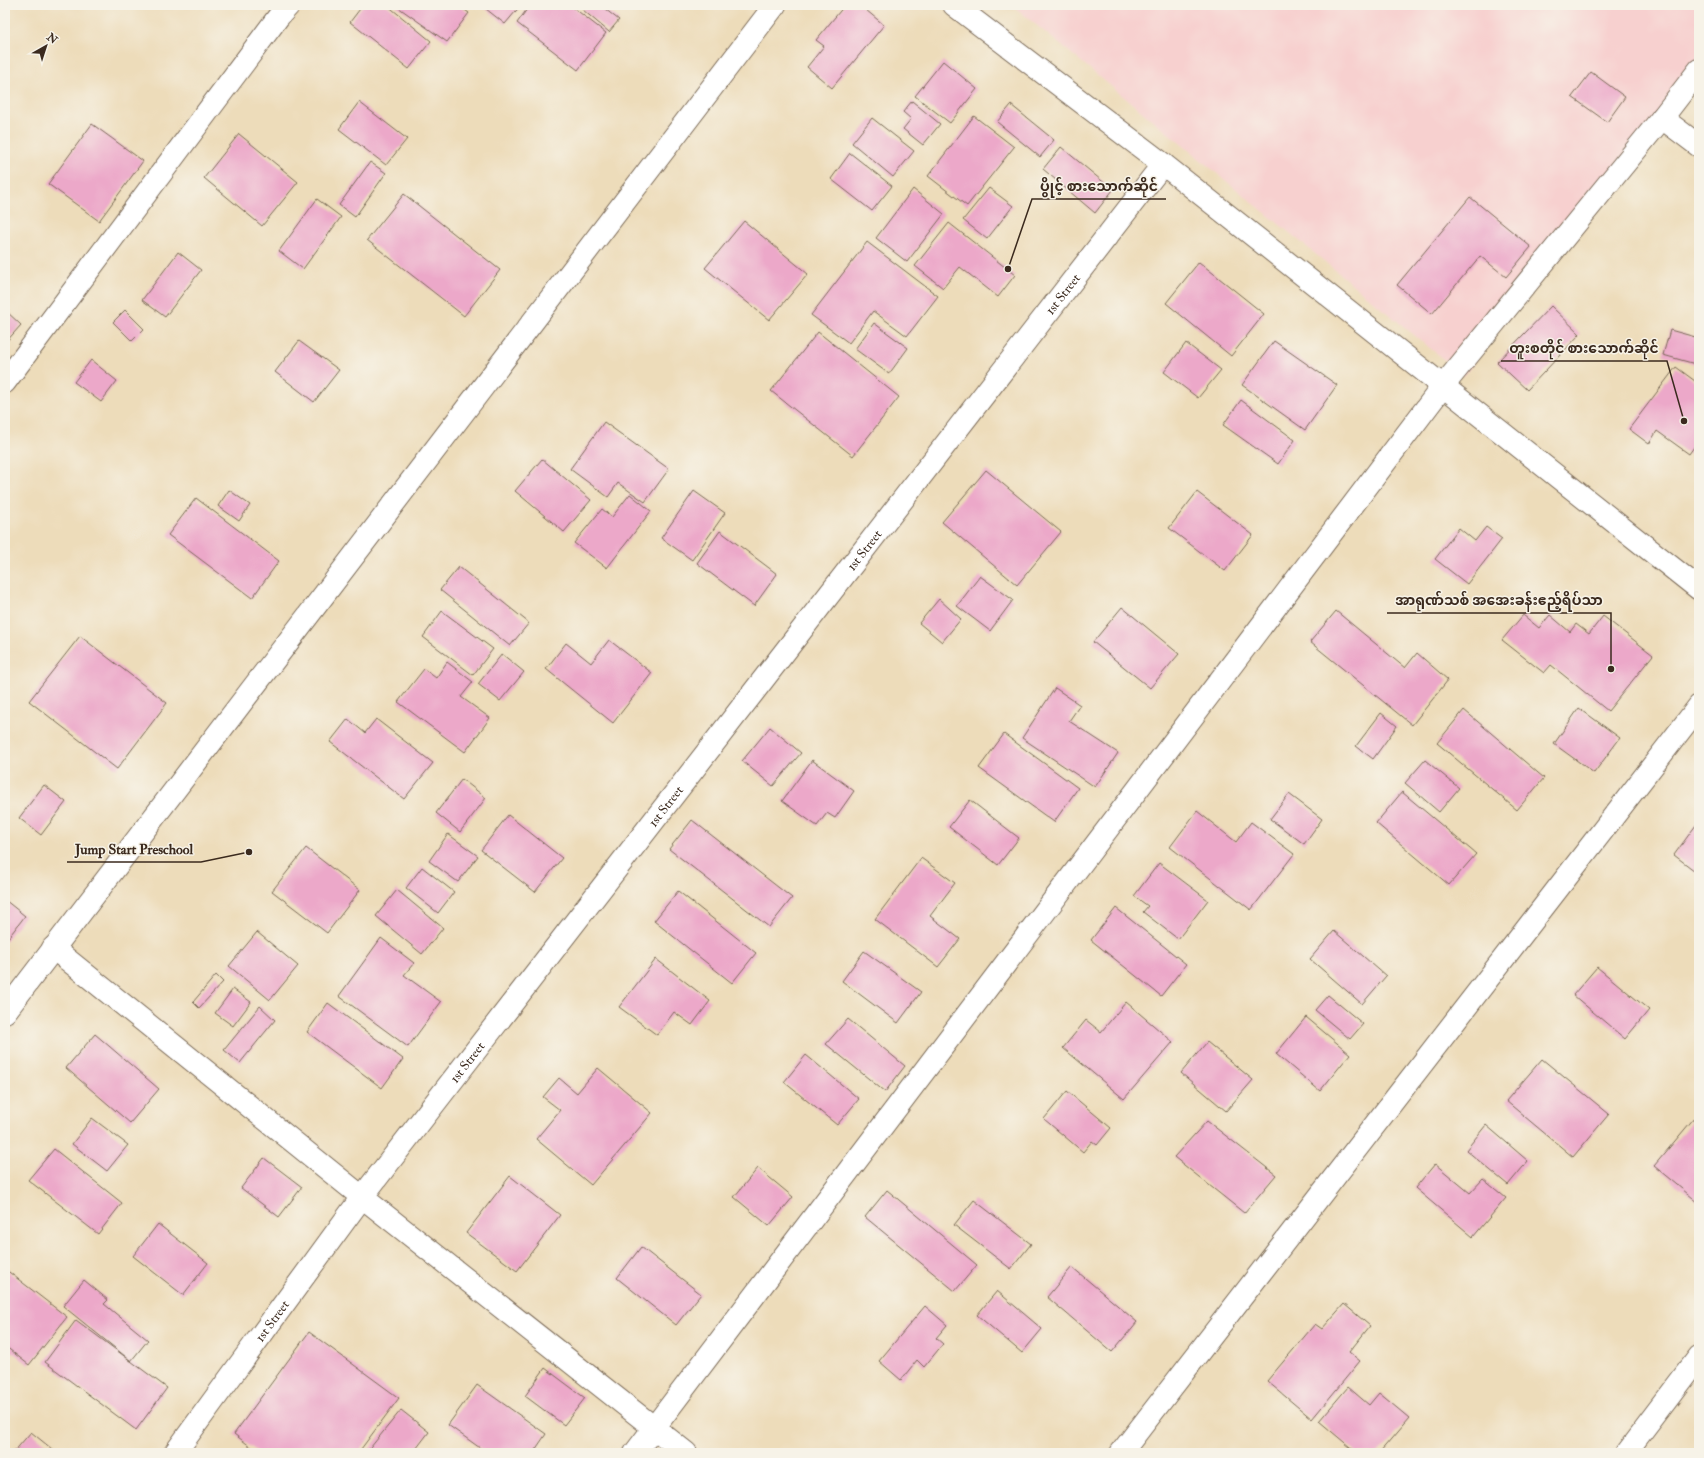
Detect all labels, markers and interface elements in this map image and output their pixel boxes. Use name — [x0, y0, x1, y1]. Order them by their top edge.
north arrow — [26, 26, 66, 66]
text: N — [43, 30, 61, 47]
callout: ပွိုင့် စားသောက်ဆိုင် — [1032, 173, 1166, 199]
text: ပွိုင့် စားသောက်ဆိုင် — [1040, 176, 1158, 198]
street label: 1st Street — [1042, 271, 1084, 318]
callout: တူးစတိုင် စားသောက်ဆိုင် — [1501, 335, 1667, 361]
text: တူးစတိုင် စားသောက်ဆိုင် — [1509, 338, 1659, 360]
street label: 1st Street — [844, 527, 885, 574]
callout: အာရုဏ်သစ် အအေးခန်းဧည့်ရိပ်သာ — [1387, 587, 1611, 613]
text: အာရုဏ်သစ် အအေးခန်းဧည့်ရိပ်သာ — [1395, 590, 1603, 612]
street label: 1st Street — [645, 783, 687, 830]
callout: Jump Start Preschool — [67, 836, 201, 862]
text: Jump Start Preschool — [74, 841, 193, 859]
street label: 1st Street — [447, 1039, 488, 1086]
street label: 1st Street — [252, 1297, 293, 1345]

